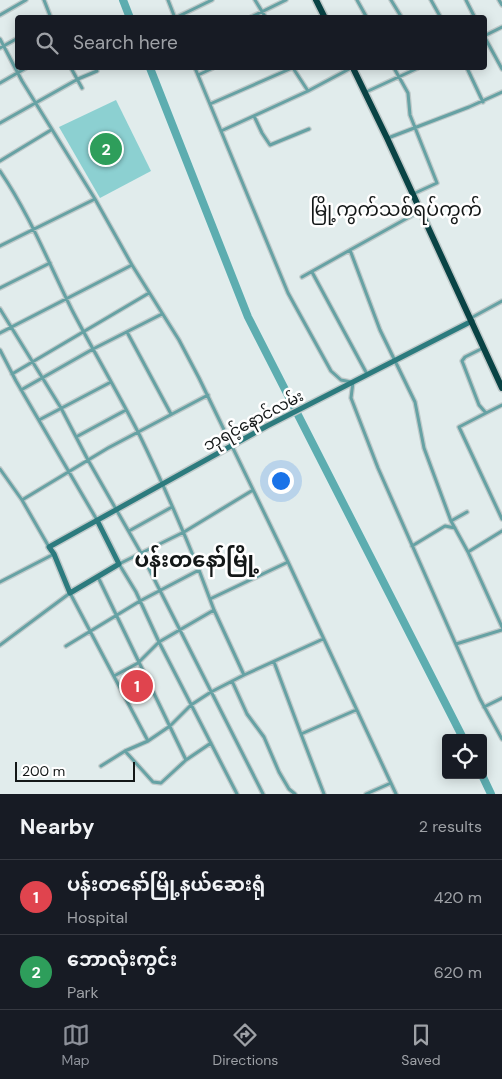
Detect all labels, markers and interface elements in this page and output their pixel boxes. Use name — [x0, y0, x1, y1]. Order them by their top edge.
search box — [15, 15, 487, 70]
icon: search — [33, 29, 61, 57]
text: Search here — [73, 30, 178, 55]
pin: 2 — [90, 130, 122, 168]
district label: မြို့ကွက်သစ်ရပ်ကွက် — [310, 195, 482, 225]
street label: ဘုရင့်နောင်လမ်း — [199, 384, 309, 459]
your location — [268, 468, 294, 494]
district label: ပန်းတနော်မြို့ — [135, 544, 260, 577]
pin: 1 — [121, 667, 153, 705]
map controls — [442, 734, 487, 779]
button: locate — [442, 734, 487, 779]
scale bar — [15, 759, 135, 782]
text: 200 m — [22, 762, 65, 780]
text: Nearby — [20, 813, 94, 841]
text: 2 results — [419, 816, 482, 837]
text: ပန်းတနော်မြို့နယ်ဆေးရုံ — [67, 872, 265, 897]
text: 1 — [33, 887, 39, 908]
text: 420 m — [434, 887, 482, 908]
text: Hospital — [67, 907, 128, 928]
text: ဘောလုံးကွင်း — [67, 947, 177, 972]
text: 2 — [31, 962, 41, 983]
text: 620 m — [434, 962, 482, 983]
text: Park — [67, 982, 99, 1003]
tab: Map — [61, 1021, 90, 1069]
tab: Directions — [213, 1021, 278, 1069]
tab: Saved — [401, 1021, 441, 1069]

